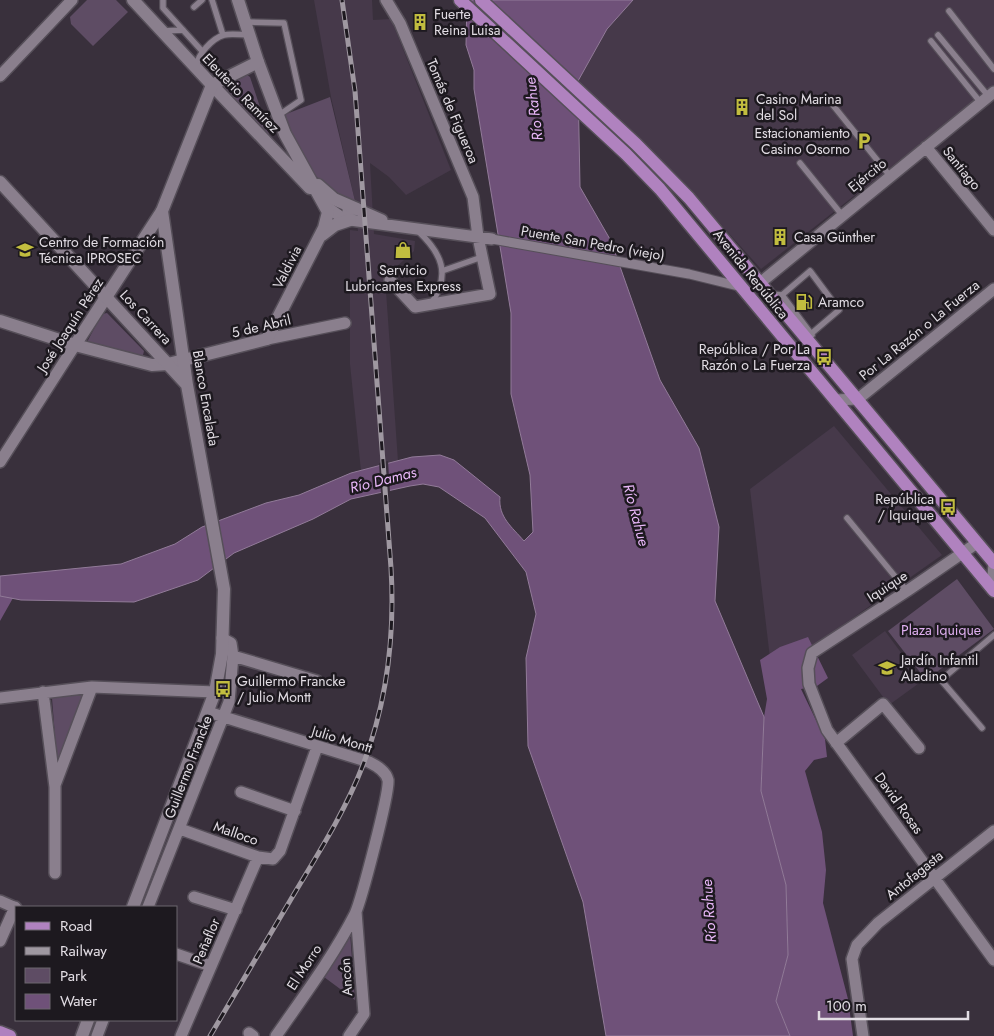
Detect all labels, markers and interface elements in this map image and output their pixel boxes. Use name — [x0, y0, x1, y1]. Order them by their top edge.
place label: Fuerte Reina Luisa — [434, 4, 500, 40]
building icon: Fuerte Reina Luisa — [410, 12, 430, 32]
street label: Eleuterio Ramírez — [198, 49, 285, 138]
street label: Tomás de Figueroa — [422, 56, 484, 166]
water label: Río Rahue — [519, 76, 549, 142]
place label: Casino Marina del Sol — [756, 89, 841, 125]
building icon: Casino Marina del Sol — [732, 97, 752, 117]
place label: Estacionamiento Casino Osorno — [754, 123, 850, 159]
parking icon: Estacionamiento Casino Osorno — [854, 131, 874, 151]
street label: Santiago — [938, 142, 986, 194]
street label: Ejército — [843, 153, 891, 197]
street label: Puente San Pedro (viejo) — [519, 220, 667, 266]
street label: Avenida República — [709, 225, 793, 323]
building icon: Casa Günther — [770, 227, 790, 247]
place label: Casa Günther — [794, 227, 875, 247]
place label: Centro de Formación Técnica IPROSEC — [39, 232, 164, 268]
school or university icon: Centro de Formación Técnica IPROSEC — [15, 240, 35, 260]
shop icon: Servicio Lubricantes Express — [393, 240, 413, 260]
street label: Valdivia — [268, 242, 306, 292]
place label: Servicio Lubricantes Express — [345, 260, 461, 296]
street label: José Joaquín Pérez — [31, 273, 108, 378]
street label: Por La Razón o La Fuerza — [854, 275, 984, 385]
street label: Los Carrera — [115, 285, 177, 349]
fuel station icon: Aramco — [794, 292, 814, 312]
place label: Aramco — [818, 292, 864, 312]
street label: 5 de Abril — [229, 309, 293, 343]
place label: República / Por La Razón o La Fuerza — [699, 339, 810, 375]
bus stop icon: República / Por La Razón o La Fuerza — [814, 347, 834, 367]
street label: Blanco Encalada — [188, 349, 224, 447]
water label: Río Damas — [347, 461, 419, 499]
water label: Río Rahue — [617, 481, 655, 549]
place label: República / Iquique — [875, 489, 934, 525]
bus stop icon: República / Iquique — [938, 497, 958, 517]
street label: Iquique — [863, 565, 911, 607]
park label: Plaza Iquique — [901, 620, 981, 640]
place label: Jardín Infantil Aladino — [899, 650, 978, 686]
school or university icon: Jardín Infantil Aladino — [877, 658, 897, 678]
place label: Guillermo Francke / Julio Montt — [237, 671, 346, 707]
bus stop icon: Guillermo Francke / Julio Montt — [213, 679, 233, 699]
street label: Guillermo Francke — [159, 713, 217, 821]
street label: Julio Montt — [307, 720, 375, 758]
street label: David Rosas — [870, 768, 928, 838]
street label: Malloco — [211, 816, 262, 850]
street label: Antofagasta — [881, 846, 947, 904]
water label: Río Rahue — [696, 878, 722, 943]
legend — [15, 906, 178, 1021]
text: Road — [60, 915, 92, 937]
street label: Peñaflor — [187, 915, 225, 967]
text: Railway — [60, 940, 107, 962]
street label: El Morro — [282, 940, 327, 994]
street label: Ancón — [335, 957, 357, 997]
text: Park — [60, 965, 87, 987]
scale bar — [819, 988, 968, 1020]
text: Water — [60, 990, 98, 1012]
text: 100 m — [826, 995, 867, 1017]

